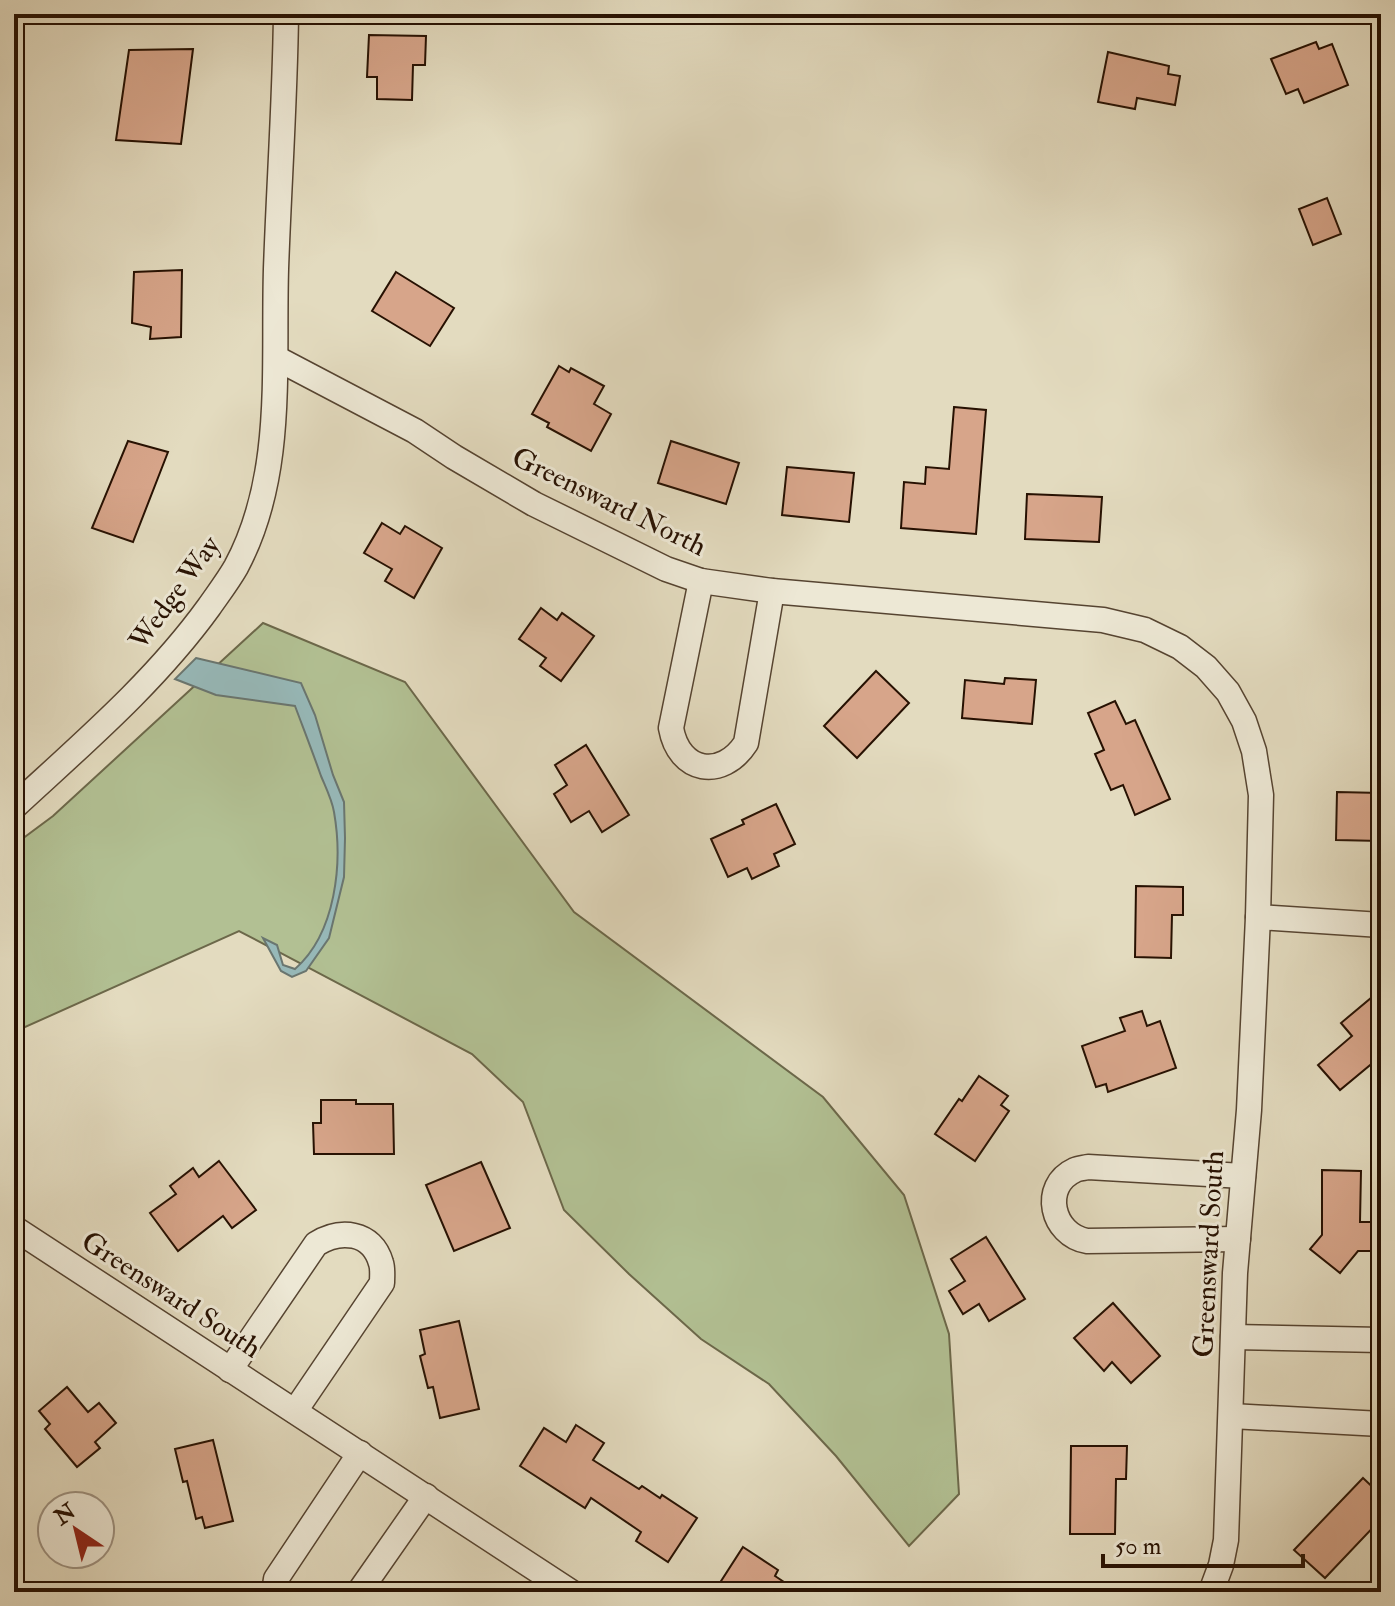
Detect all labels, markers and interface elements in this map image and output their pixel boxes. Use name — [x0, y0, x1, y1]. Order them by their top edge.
street label: Greensward North — [506, 440, 712, 564]
street label: Wedge Way — [121, 529, 228, 658]
street label: Greensward South — [1186, 1149, 1232, 1358]
street label: Greensward South — [75, 1224, 268, 1366]
north arrow — [36, 1490, 116, 1570]
text: N — [48, 1497, 81, 1532]
scale bar — [1103, 1518, 1303, 1568]
text: 50 m — [1115, 1531, 1162, 1562]

